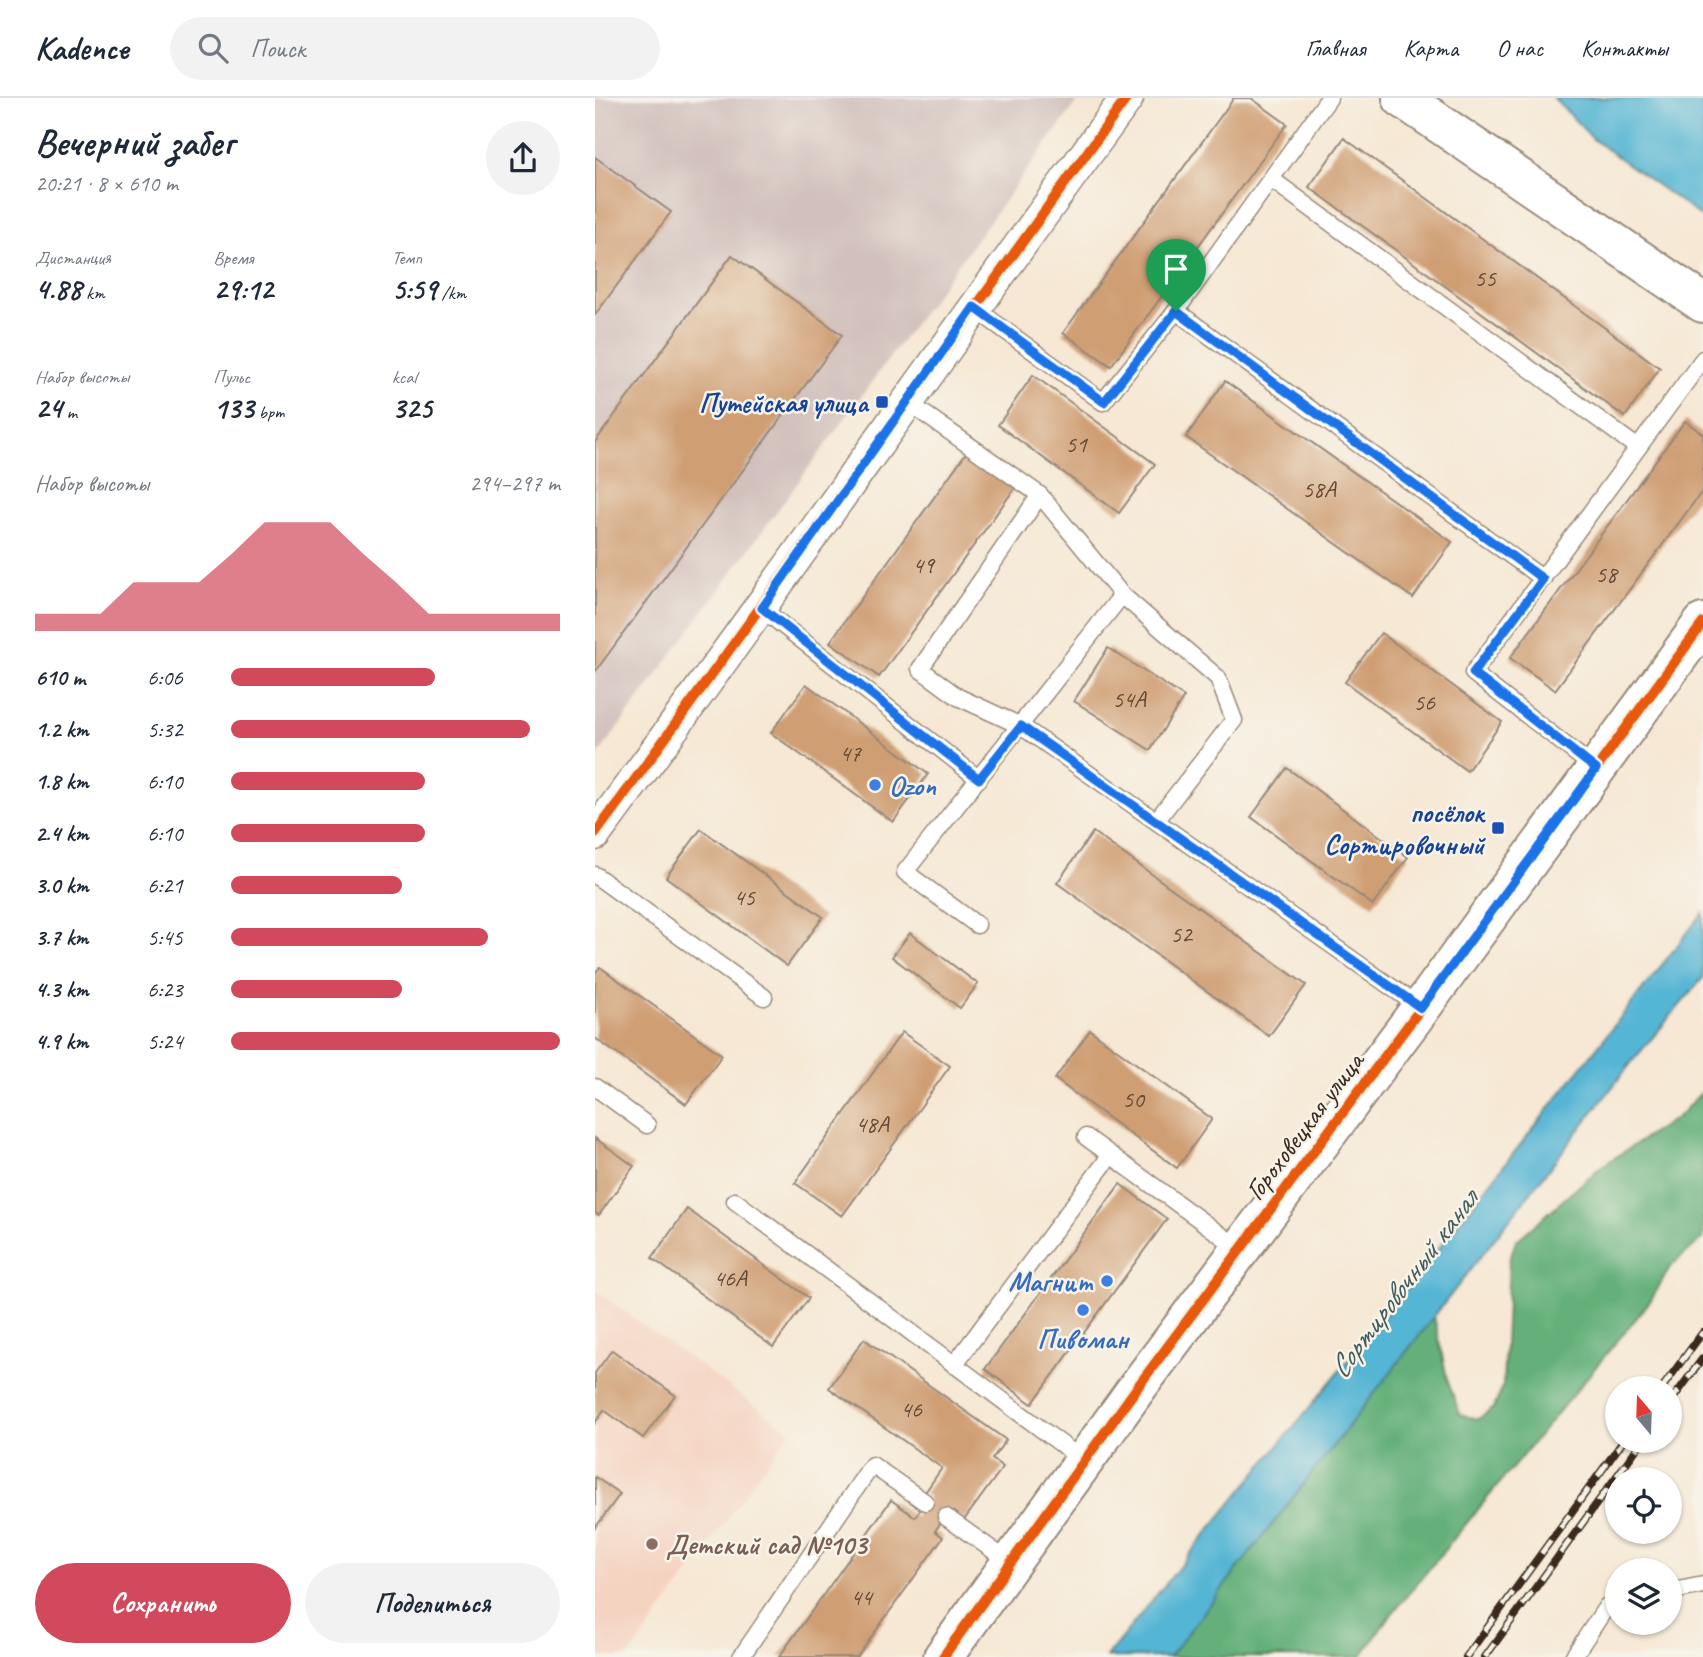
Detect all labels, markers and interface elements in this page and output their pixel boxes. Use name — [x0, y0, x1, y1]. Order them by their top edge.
search box — [170, 17, 660, 80]
text: Kadence — [35, 27, 128, 69]
icon: search — [194, 29, 232, 67]
text: Поиск — [250, 32, 305, 65]
text: Главная — [1305, 33, 1366, 63]
text: Карта — [1404, 33, 1458, 63]
text: О нас — [1496, 33, 1543, 63]
text: Контакты — [1581, 33, 1668, 63]
text: Вечерний забег — [35, 119, 234, 166]
button: share — [486, 121, 560, 195]
text: 20:21 · 8 × 610 m — [35, 169, 178, 198]
pin — [1146, 239, 1206, 311]
text: Дистанция — [35, 246, 111, 270]
text: Время — [213, 246, 253, 270]
text: Темп — [392, 246, 422, 270]
icon: arrive — [1157, 250, 1195, 288]
house number: 55 — [1474, 263, 1497, 293]
text: 4.88 — [35, 270, 81, 308]
text: 29:12 — [213, 270, 273, 308]
text: 5:59 — [392, 270, 437, 308]
text: km — [81, 281, 105, 305]
text: /km — [437, 281, 466, 305]
text: Набор высоты — [35, 365, 129, 389]
text: Пульс — [213, 365, 250, 389]
text: kcal — [392, 365, 417, 389]
place label: Путейская улица — [699, 385, 870, 420]
text: 24 — [35, 389, 62, 427]
text: 133 — [213, 389, 254, 427]
text: 325 — [392, 389, 432, 427]
marker: Путейская улица — [874, 394, 890, 410]
text: m — [62, 400, 77, 424]
text: bpm — [254, 400, 285, 424]
house number: 51 — [1065, 429, 1088, 459]
text: Набор высоты — [35, 469, 149, 498]
text: 294–297 m — [469, 469, 560, 498]
house number: 58А — [1302, 474, 1337, 504]
house number: 49 — [912, 550, 936, 580]
house number: 58 — [1595, 559, 1619, 589]
text: 610 m — [35, 663, 85, 692]
text: 6:06 — [147, 663, 183, 692]
house number: 54А — [1112, 684, 1147, 714]
house number: 56 — [1413, 687, 1436, 717]
text: 1.2 km — [35, 715, 89, 744]
text: 5:32 — [147, 715, 183, 744]
house number: 47 — [839, 738, 862, 768]
text: 1.8 km — [35, 767, 89, 796]
text: 6:10 — [147, 767, 183, 796]
place label: Ozon — [889, 768, 937, 803]
marker: Ozon — [867, 777, 883, 793]
place label: посёлок Сортировочный — [1324, 795, 1486, 862]
text: 2.4 km — [35, 819, 89, 848]
text: 6:10 — [147, 819, 183, 848]
marker: посёлок Сортировочный — [1490, 820, 1506, 836]
text: 3.0 km — [35, 871, 89, 900]
text: 6:21 — [147, 871, 183, 900]
house number: 45 — [733, 882, 756, 912]
house number: 52 — [1170, 919, 1194, 949]
text: 3.7 km — [35, 923, 88, 952]
text: 5:45 — [147, 923, 183, 952]
text: 4.3 km — [35, 975, 89, 1004]
text: 6:23 — [147, 975, 183, 1004]
text: 4.9 km — [35, 1027, 88, 1056]
text: 5:24 — [147, 1027, 183, 1056]
street label: Гороховецкая улица — [1237, 1043, 1372, 1207]
house number: 50 — [1122, 1084, 1146, 1114]
house number: 48А — [855, 1109, 890, 1139]
water label: Сортировочный канал — [1320, 1179, 1489, 1385]
house number: 46А — [713, 1263, 748, 1293]
place label: Магнит — [1008, 1264, 1094, 1299]
marker: Магнит — [1099, 1273, 1115, 1289]
marker: Пивоман — [1075, 1302, 1091, 1318]
place label: Пивоман — [1037, 1321, 1131, 1356]
north arrow — [1605, 1376, 1682, 1452]
map controls — [1605, 1376, 1682, 1635]
house number: 46 — [900, 1394, 923, 1424]
button: locate — [1605, 1467, 1682, 1544]
place label: Детский сад №103 — [666, 1527, 869, 1562]
marker: Детский сад №103 — [644, 1536, 660, 1552]
button: layers — [1605, 1558, 1682, 1635]
button: Сохранить — [35, 1563, 291, 1643]
button: Поделиться — [305, 1563, 560, 1643]
house number: 44 — [850, 1582, 874, 1612]

